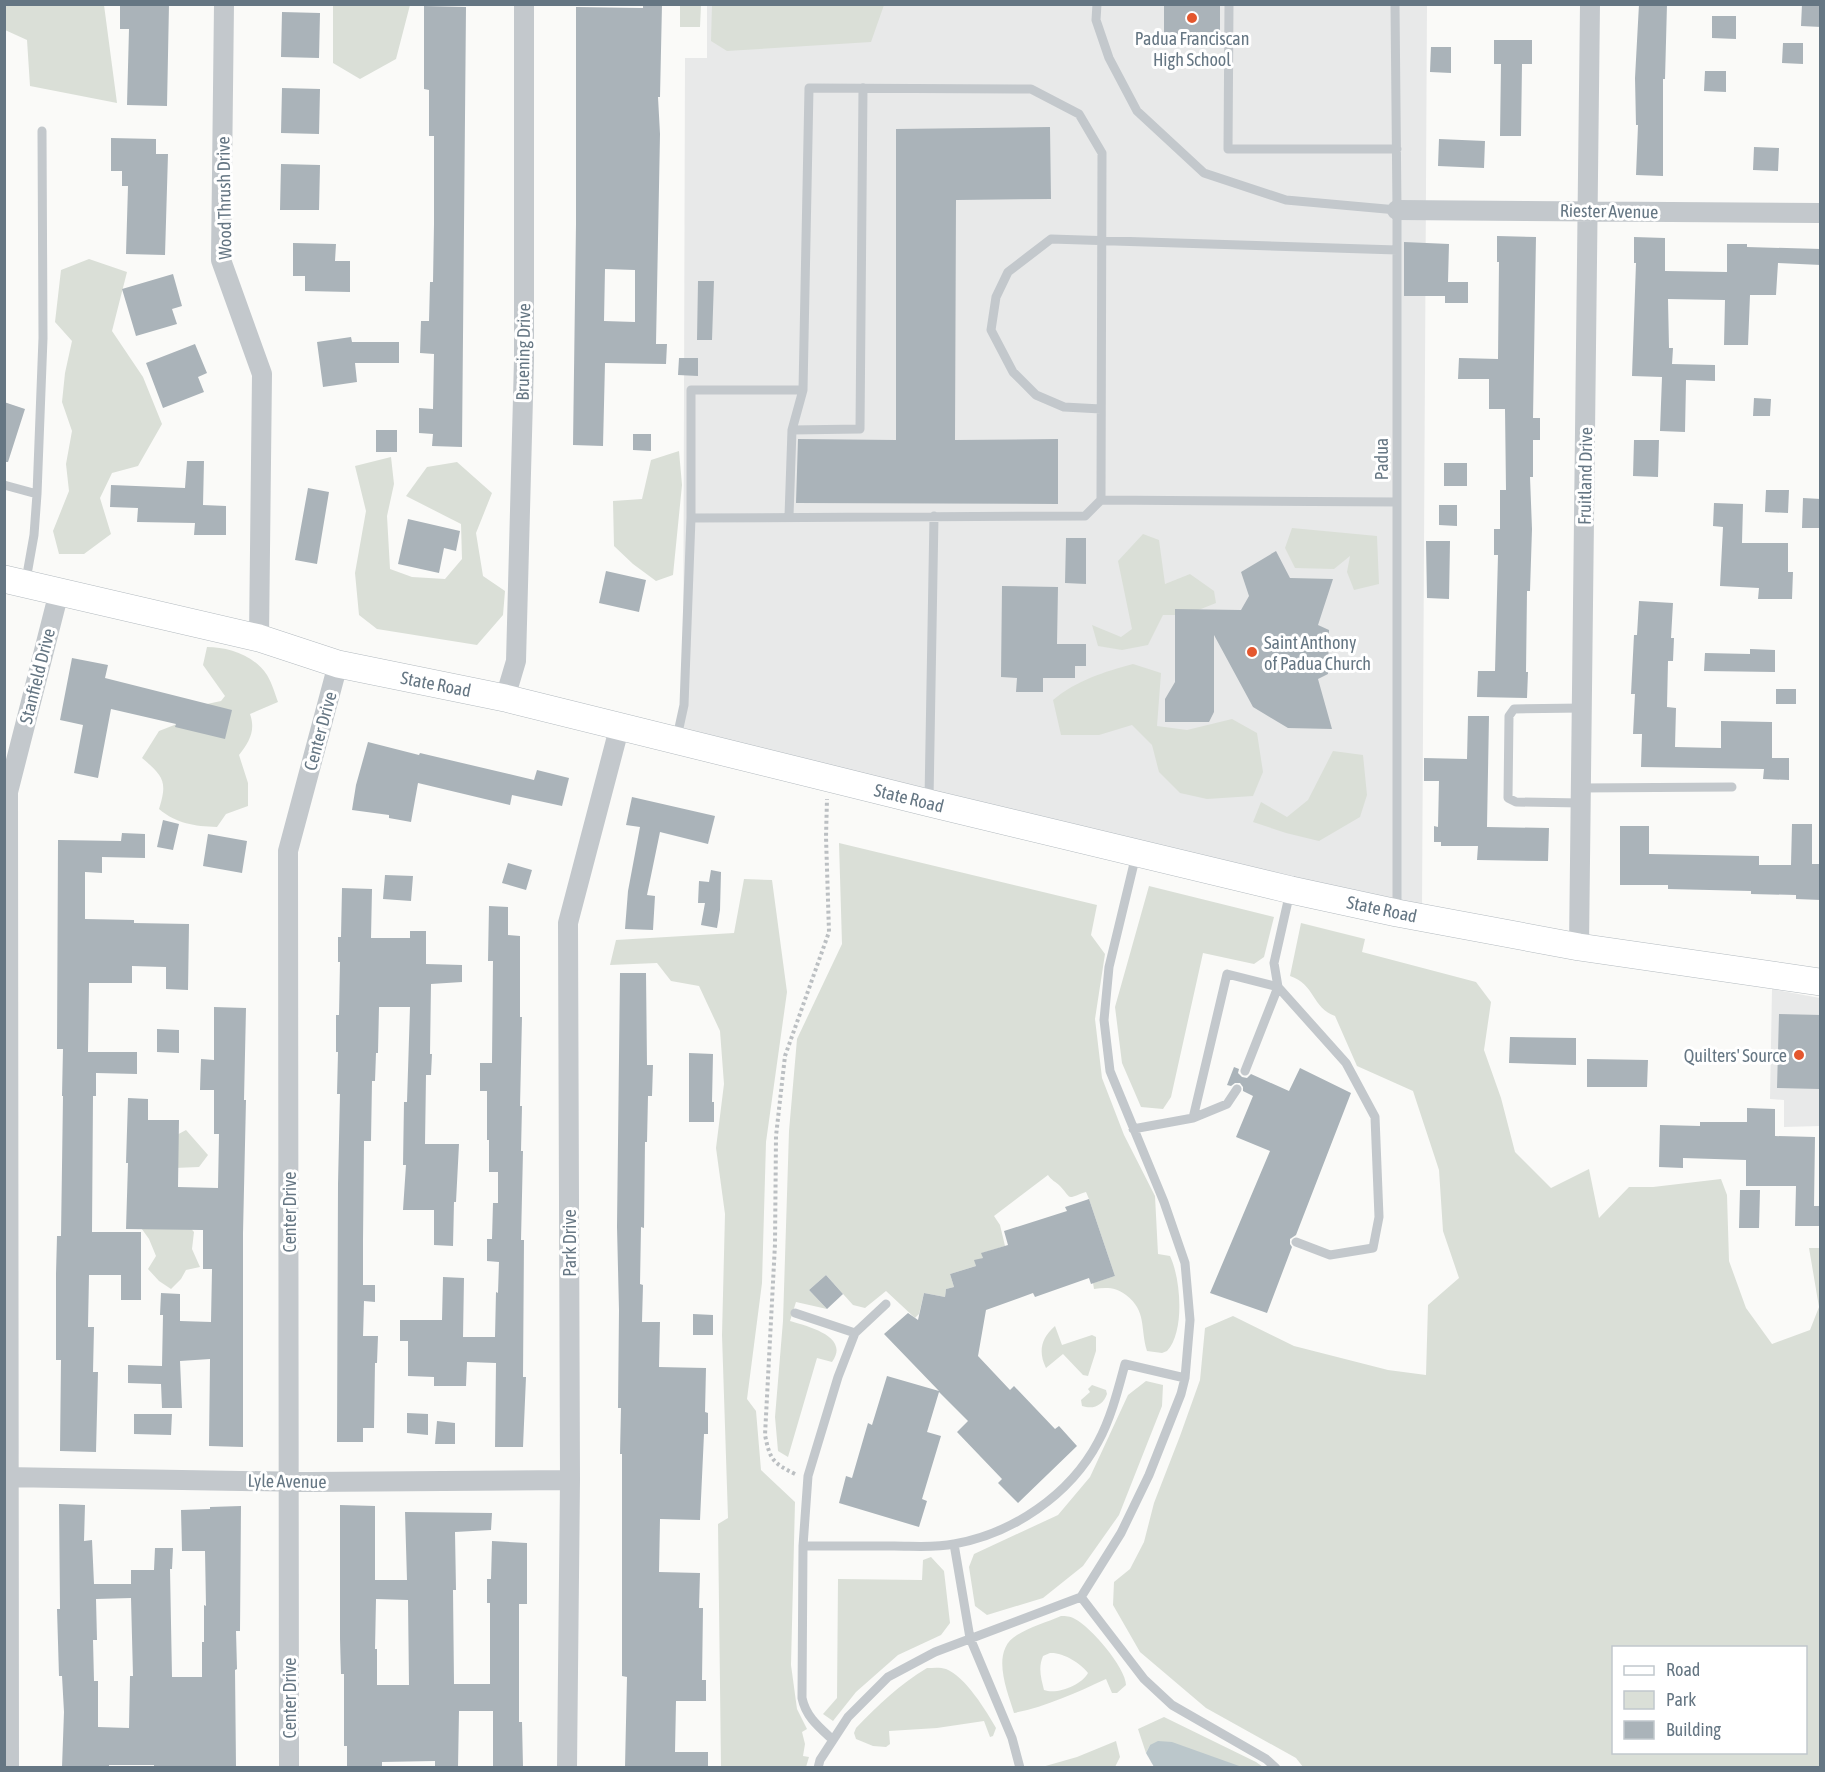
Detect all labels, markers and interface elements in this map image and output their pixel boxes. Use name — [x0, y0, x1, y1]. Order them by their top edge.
marker: Padua Franciscan High School — [1185, 11, 1199, 25]
place label: Padua Franciscan High School — [1135, 28, 1249, 70]
street label: Wood Thrush Drive — [212, 136, 236, 260]
street label: Riester Avenue — [1560, 200, 1658, 222]
street label: Bruening Drive — [512, 303, 534, 401]
street label: Fruitland Drive — [1574, 427, 1596, 525]
street label: Padua — [1371, 438, 1392, 480]
street label: Stanfield Drive — [15, 626, 59, 726]
place label: Saint Anthony of Padua Church — [1264, 632, 1371, 674]
marker: Saint Anthony of Padua Church — [1245, 645, 1259, 659]
street label: State Road — [399, 667, 473, 701]
street label: Center Drive — [299, 689, 341, 773]
street label: State Road — [872, 779, 946, 817]
street label: State Road — [1345, 891, 1419, 927]
place label: Quilters' Source — [1684, 1045, 1787, 1066]
marker: Quilters' Source — [1792, 1048, 1806, 1062]
street label: Center Drive — [279, 1172, 300, 1252]
street label: Park Drive — [559, 1209, 580, 1277]
street label: Lyle Avenue — [247, 1470, 327, 1492]
legend — [1612, 1646, 1807, 1754]
street label: Center Drive — [279, 1658, 300, 1738]
text: Road — [1666, 1659, 1700, 1680]
text: Park — [1666, 1689, 1696, 1710]
text: Building — [1666, 1719, 1721, 1740]

